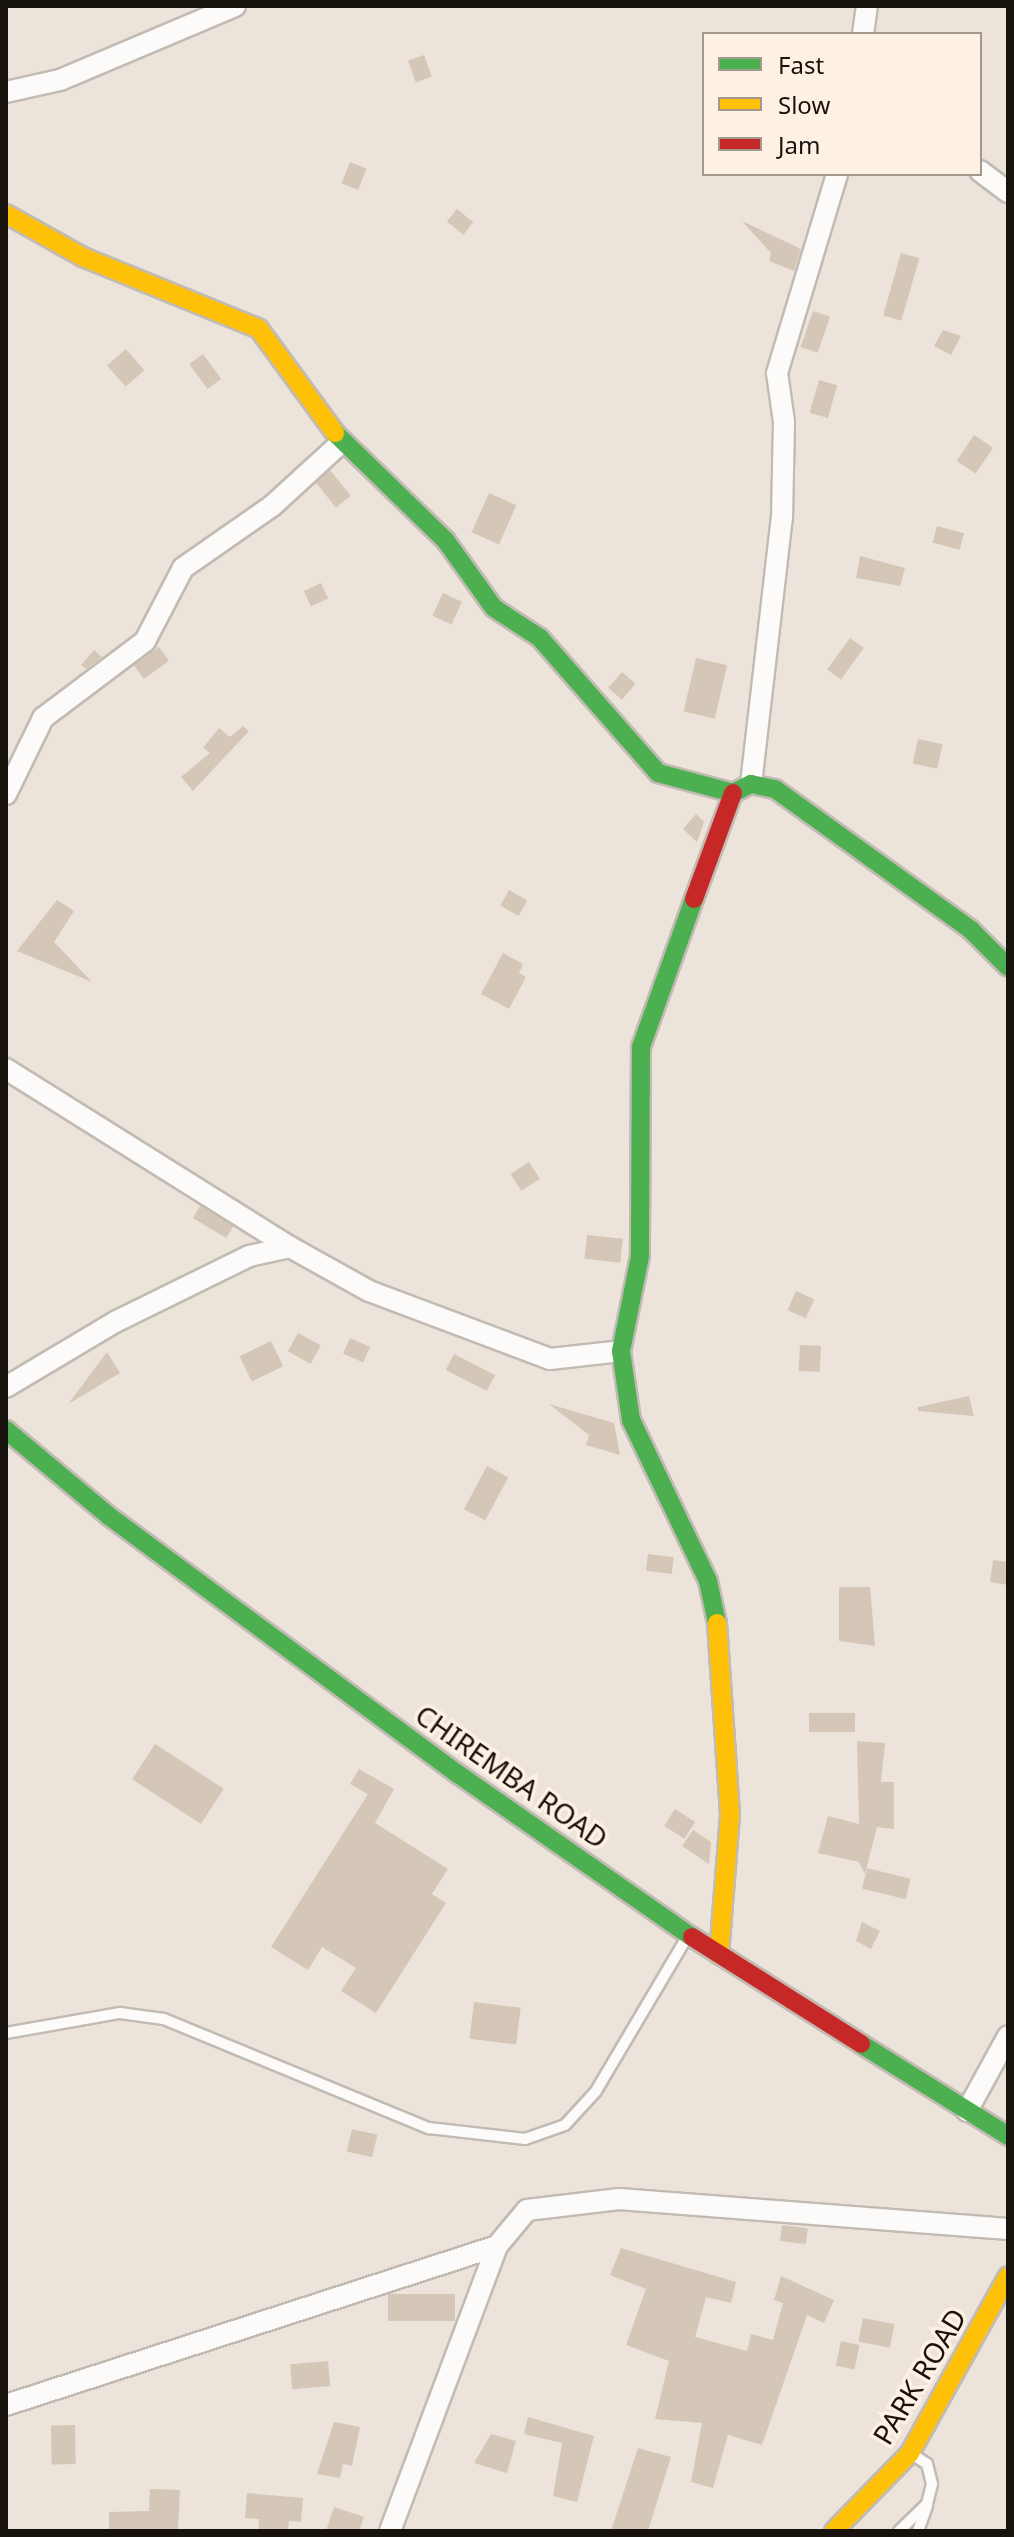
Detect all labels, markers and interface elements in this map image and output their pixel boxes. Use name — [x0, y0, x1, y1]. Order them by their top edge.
legend — [702, 32, 982, 176]
text: Fast — [778, 48, 824, 81]
text: Slow — [778, 88, 830, 121]
text: Jam — [778, 128, 820, 161]
street label: CHIREMBA ROAD — [409, 1697, 615, 1855]
street label: PARK ROAD — [865, 2302, 973, 2450]

